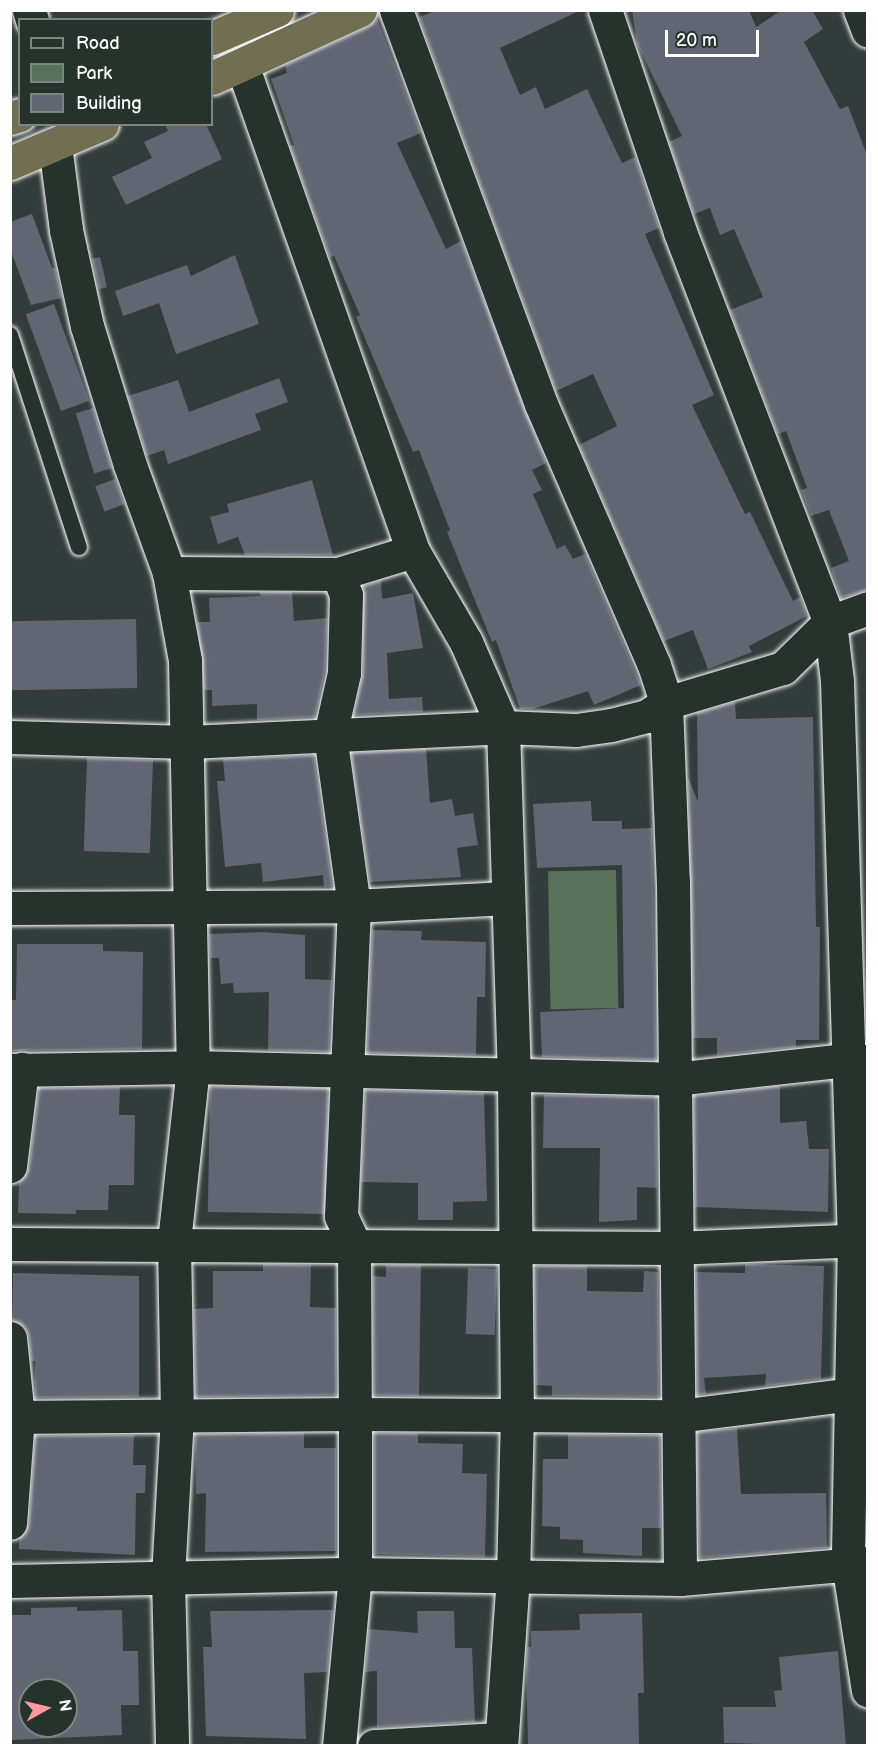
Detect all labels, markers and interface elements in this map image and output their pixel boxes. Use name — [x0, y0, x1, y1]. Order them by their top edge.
legend — [18, 18, 213, 126]
scale bar — [668, 18, 762, 56]
text: 20 m — [676, 30, 717, 51]
text: Road — [76, 33, 120, 54]
text: Park — [76, 63, 112, 84]
text: Building — [76, 93, 142, 114]
north arrow — [18, 1678, 78, 1738]
text: N — [54, 1698, 75, 1713]

